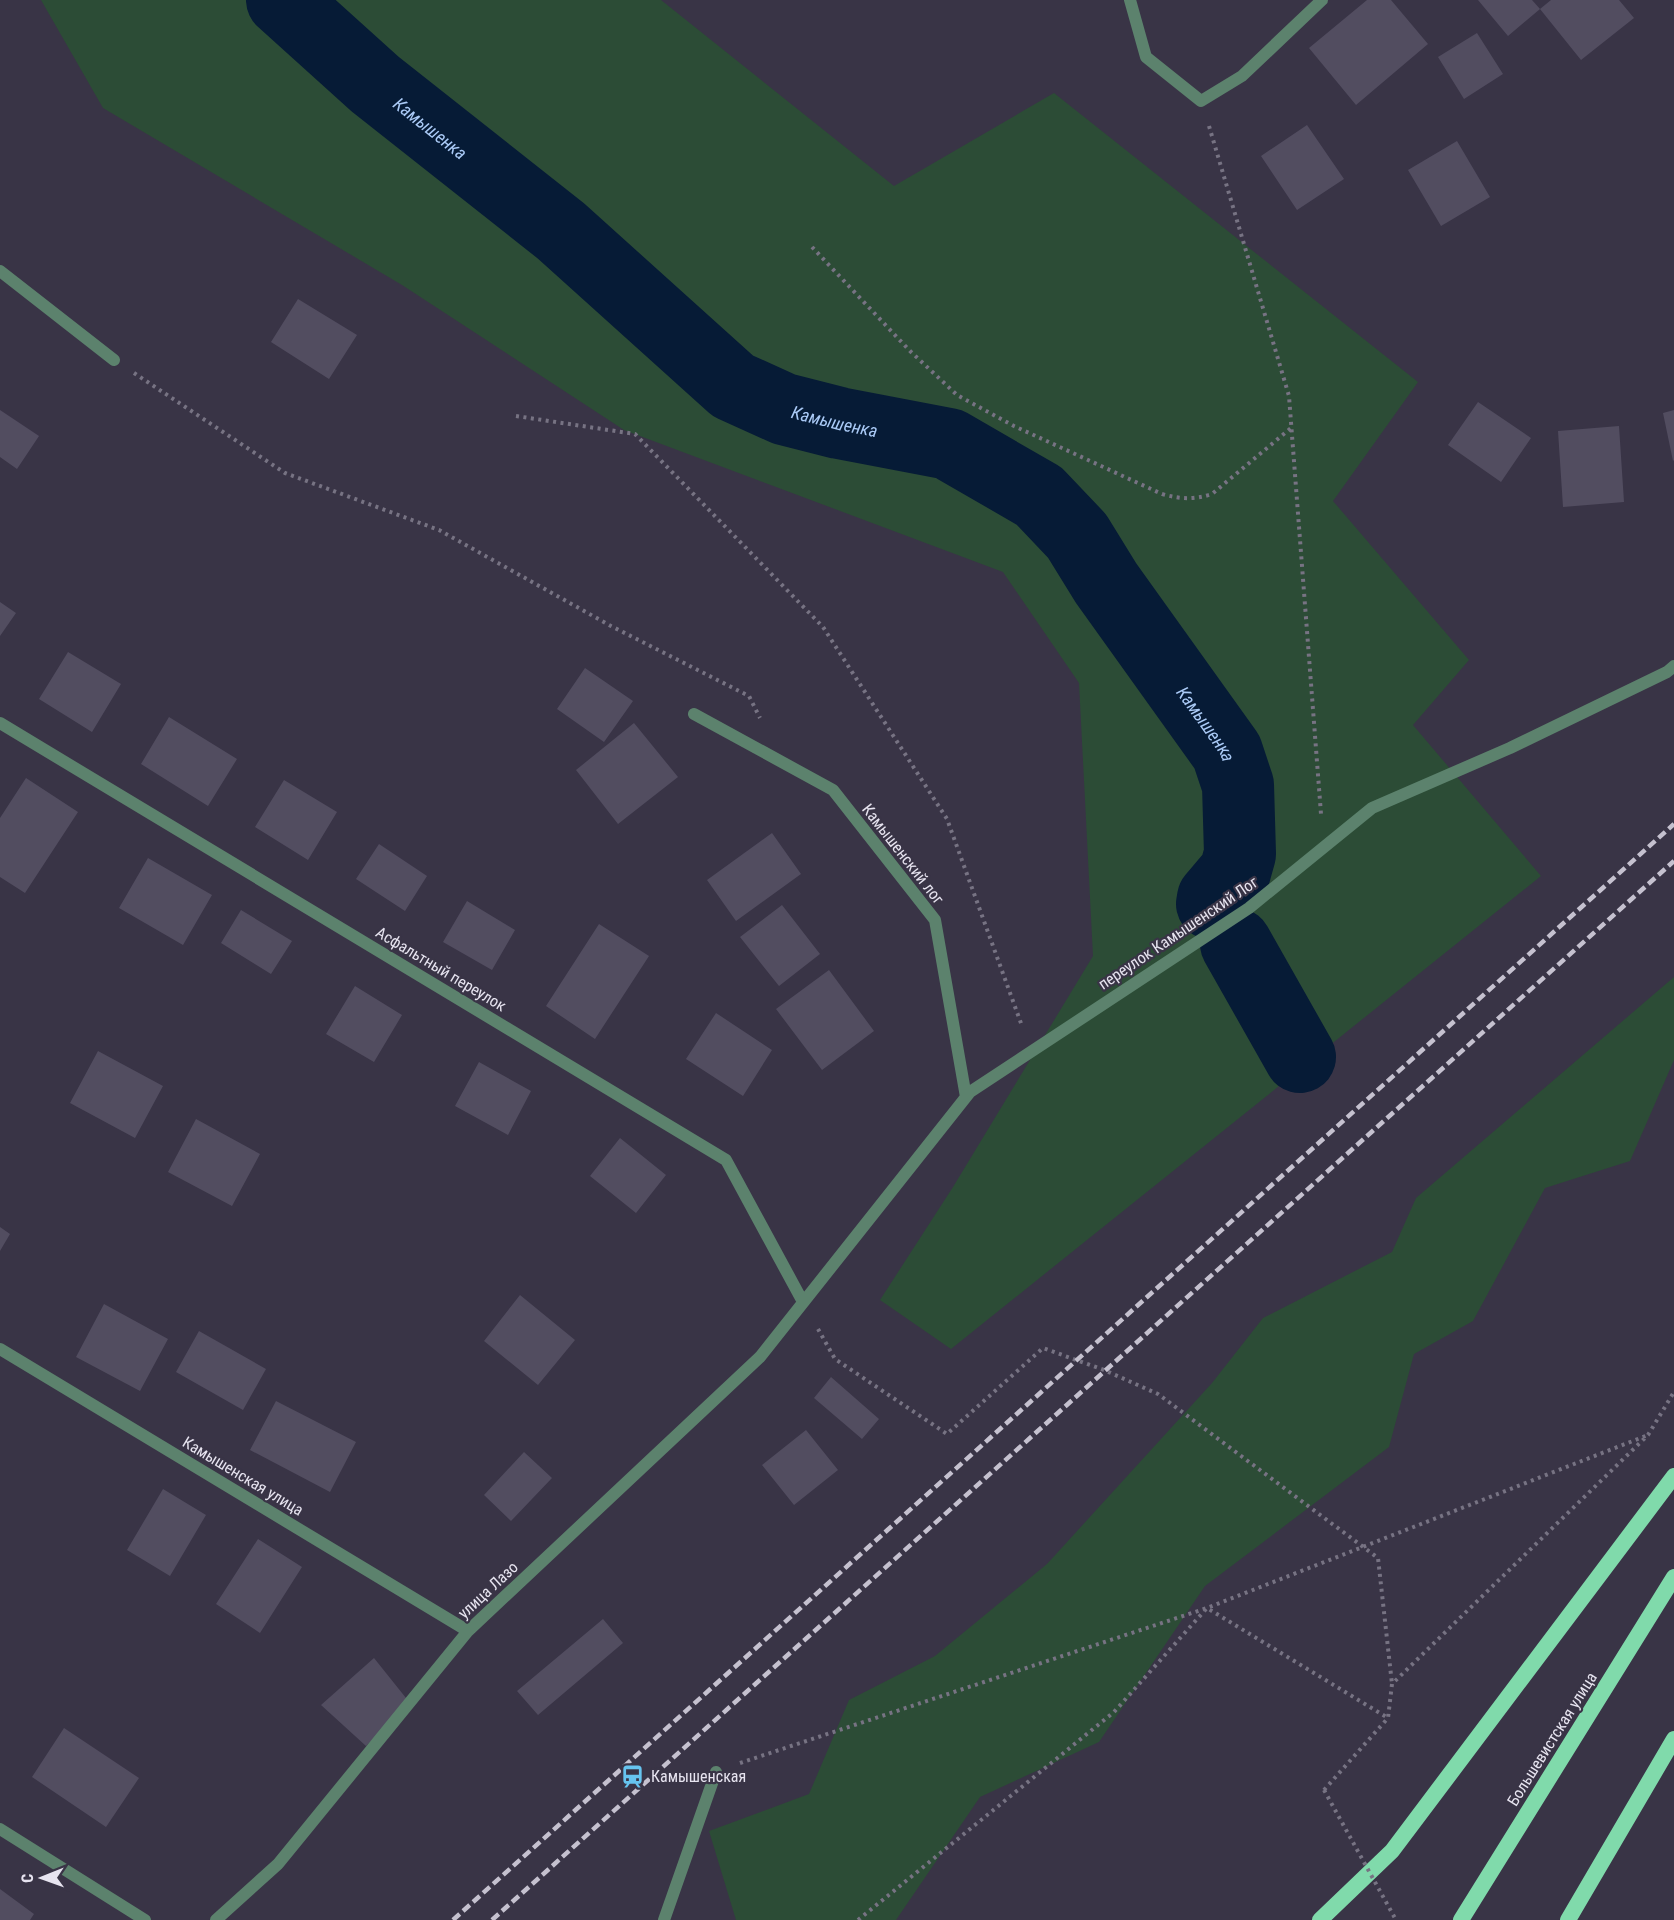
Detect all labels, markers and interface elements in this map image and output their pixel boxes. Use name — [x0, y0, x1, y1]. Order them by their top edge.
water label: Камышенка — [390, 92, 471, 163]
water label: Камышенка — [789, 401, 879, 441]
water label: Камышенка — [1173, 682, 1240, 764]
street label: Камышенский лог — [858, 800, 948, 908]
street label: переулок Камышенский Лог — [1095, 872, 1261, 994]
street label: Асфальтный переулок — [372, 923, 510, 1016]
street label: Камышенская улица — [179, 1432, 307, 1520]
street label: улица Лазо — [454, 1557, 522, 1623]
street label: Большевистская улица — [1503, 1669, 1601, 1809]
station icon: Камышенская — [620, 1763, 646, 1789]
place label: Камышенская — [651, 1767, 746, 1786]
north arrow — [12, 1848, 72, 1908]
text: С — [18, 1874, 37, 1883]

